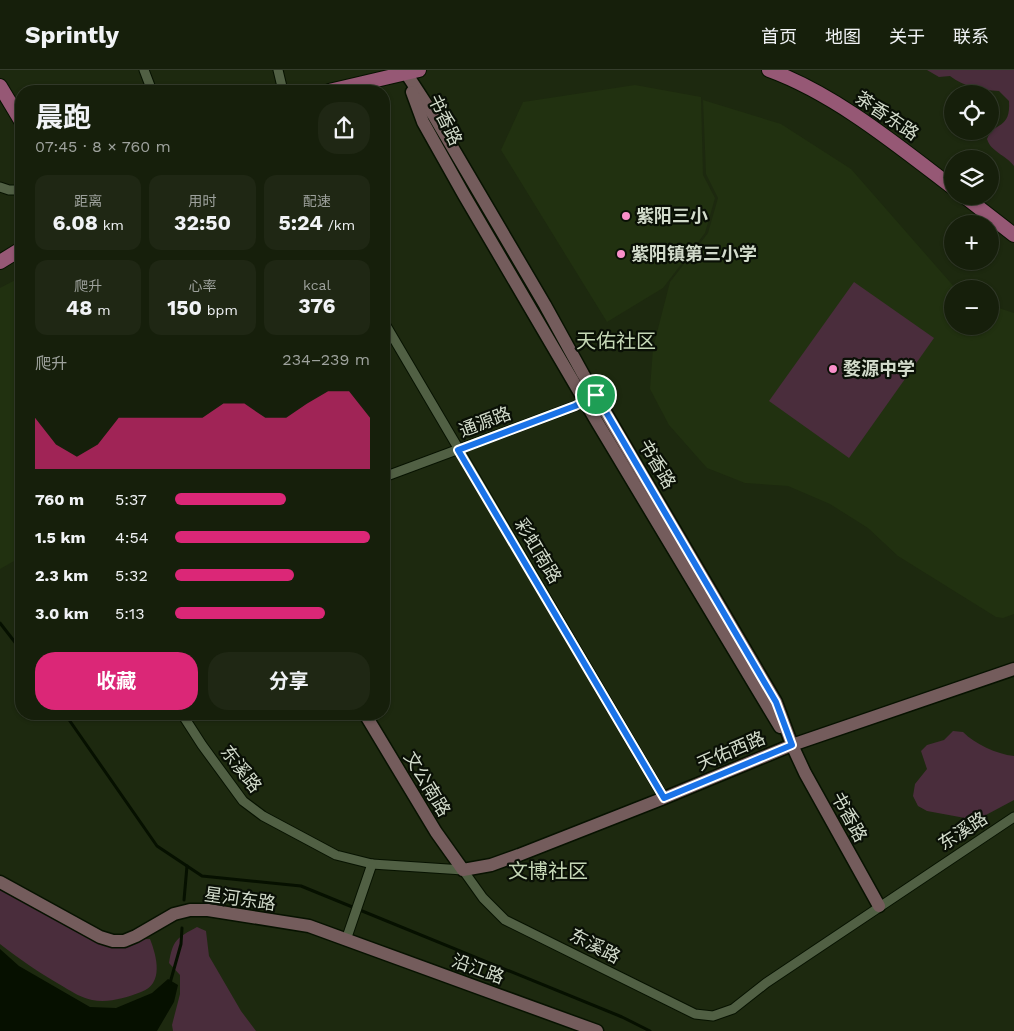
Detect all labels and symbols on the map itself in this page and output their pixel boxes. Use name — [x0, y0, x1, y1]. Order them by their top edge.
street label: 茶香东路 — [852, 87, 923, 144]
street label: 书香路 — [424, 91, 467, 149]
place label: 紫阳三小 — [636, 205, 708, 226]
marker: 紫阳三小 — [620, 210, 632, 222]
place label: 紫阳镇第三小学 — [631, 243, 757, 264]
marker: 紫阳镇第三小学 — [615, 248, 627, 260]
district label: 天佑社区 — [576, 329, 656, 353]
place label: 婺源中学 — [843, 358, 915, 379]
marker: 婺源中学 — [827, 363, 839, 375]
pin — [575, 374, 617, 416]
street label: 通源路 — [456, 402, 514, 441]
street label: 书香路 — [635, 435, 680, 492]
street label: 彩虹南路 — [511, 514, 566, 587]
street label: 天佑西路 — [694, 727, 768, 774]
street label: 东溪路 — [216, 741, 266, 796]
street label: 文公南路 — [400, 747, 455, 820]
street label: 书香路 — [827, 788, 872, 845]
street label: 东溪路 — [934, 807, 991, 854]
district label: 文博社区 — [508, 859, 588, 883]
street label: 星河东路 — [203, 883, 277, 914]
street label: 东溪路 — [566, 924, 624, 967]
street label: 沿江路 — [449, 949, 507, 988]

